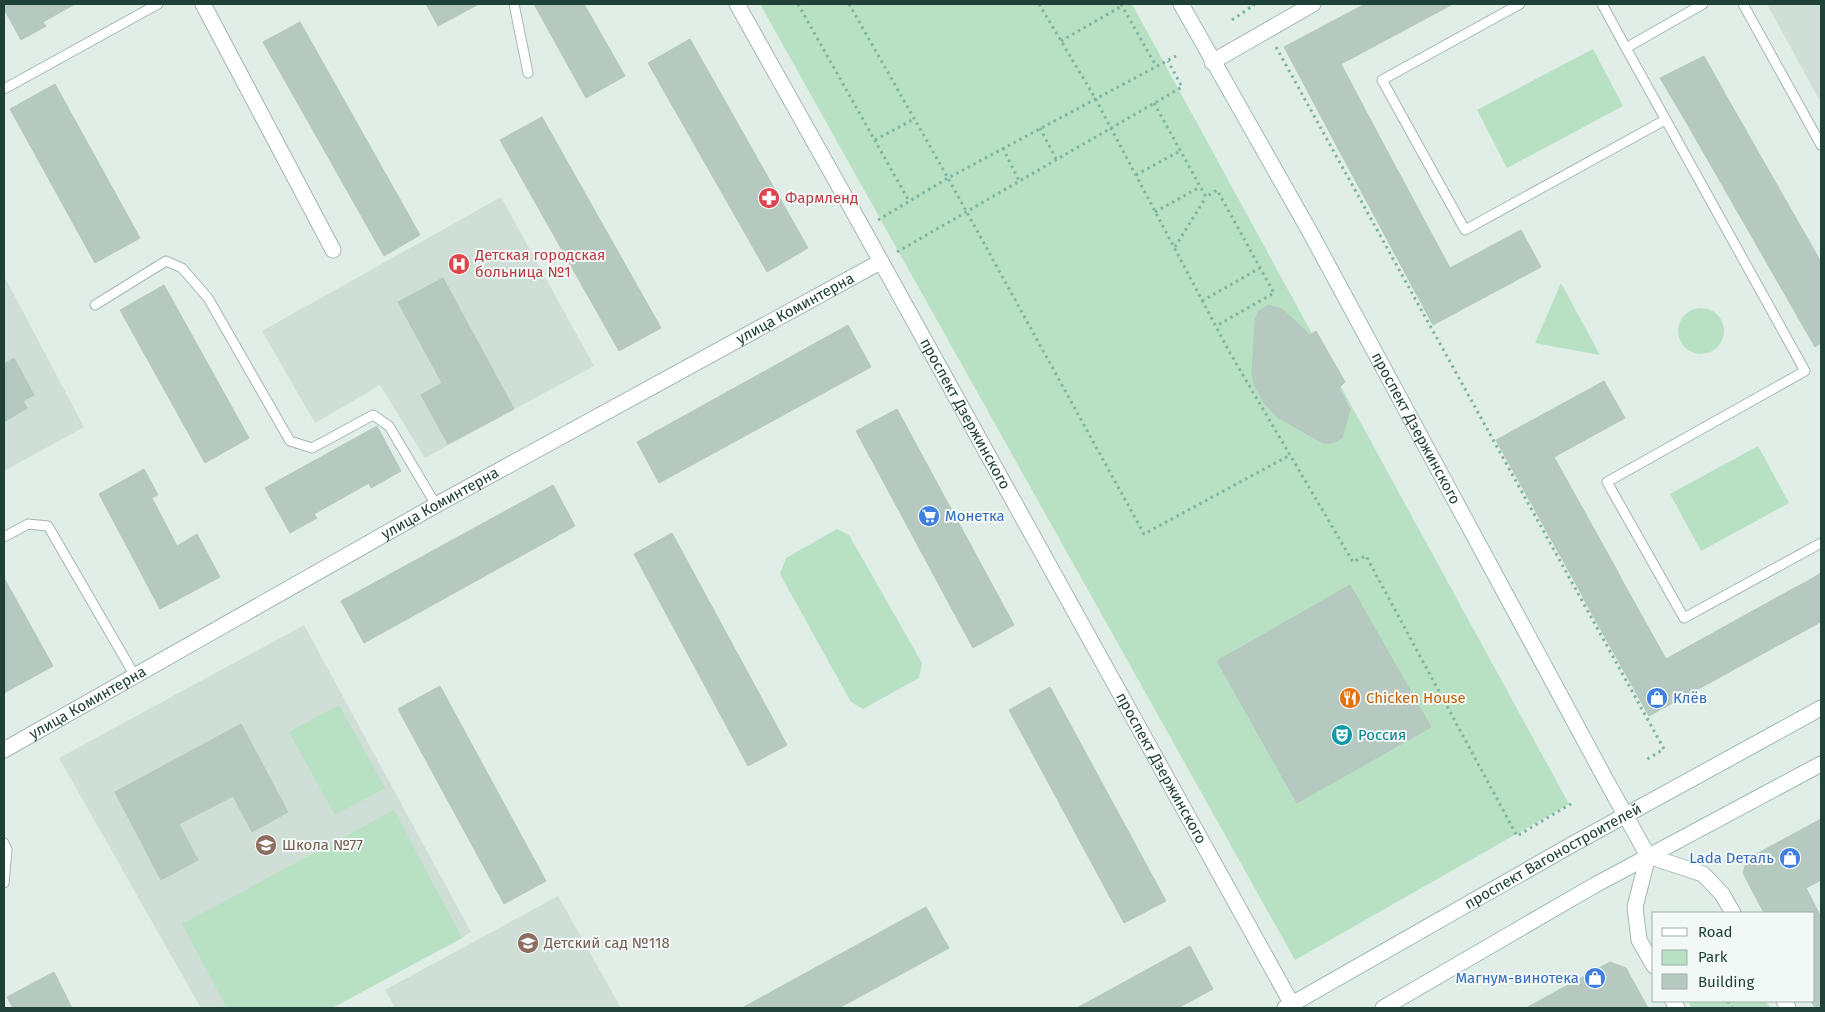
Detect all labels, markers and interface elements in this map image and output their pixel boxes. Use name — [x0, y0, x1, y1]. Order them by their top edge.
pharmacy icon: Фармленд — [757, 186, 781, 210]
place label: Фармленд — [785, 189, 858, 207]
place label: Детская городская больница №1 — [474, 246, 605, 281]
hospital icon: Детская городская больница №1 — [447, 252, 471, 276]
street label: улица Коминтерна — [733, 269, 857, 348]
street label: проспект Дзержинского — [916, 335, 1014, 492]
street label: проспект Дзержинского — [1368, 349, 1464, 507]
street label: улица Коминтерна — [378, 463, 502, 543]
supermarket icon: Монетка — [917, 504, 941, 528]
place label: Монетка — [945, 507, 1005, 525]
street label: улица Коминтерна — [26, 662, 149, 743]
restaurant icon: Chicken House — [1338, 686, 1362, 710]
shop icon: Клёв — [1645, 686, 1669, 710]
street label: проспект Дзержинского — [1112, 689, 1210, 847]
place label: Chicken House — [1366, 689, 1466, 707]
place label: Клёв — [1673, 689, 1707, 707]
theatre icon: Россия — [1330, 723, 1354, 747]
place label: Россия — [1358, 726, 1406, 744]
street label: проспект Вагоностроителей — [1461, 799, 1644, 913]
school or university icon: Школа №77 — [254, 833, 278, 857]
place label: Школа №77 — [282, 836, 363, 854]
shop icon: Lada Dеталь — [1778, 846, 1802, 870]
place label: Lada Dеталь — [1689, 849, 1774, 867]
legend — [1652, 912, 1815, 1002]
text: Road — [1698, 923, 1733, 941]
school or university icon: Детский сад №118 — [516, 931, 540, 955]
place label: Детский сад №118 — [543, 934, 670, 952]
text: Park — [1698, 948, 1728, 966]
shop icon: Магнум-винотека — [1583, 966, 1607, 990]
place label: Магнум-винотека — [1455, 969, 1579, 987]
text: Building — [1698, 973, 1754, 991]

